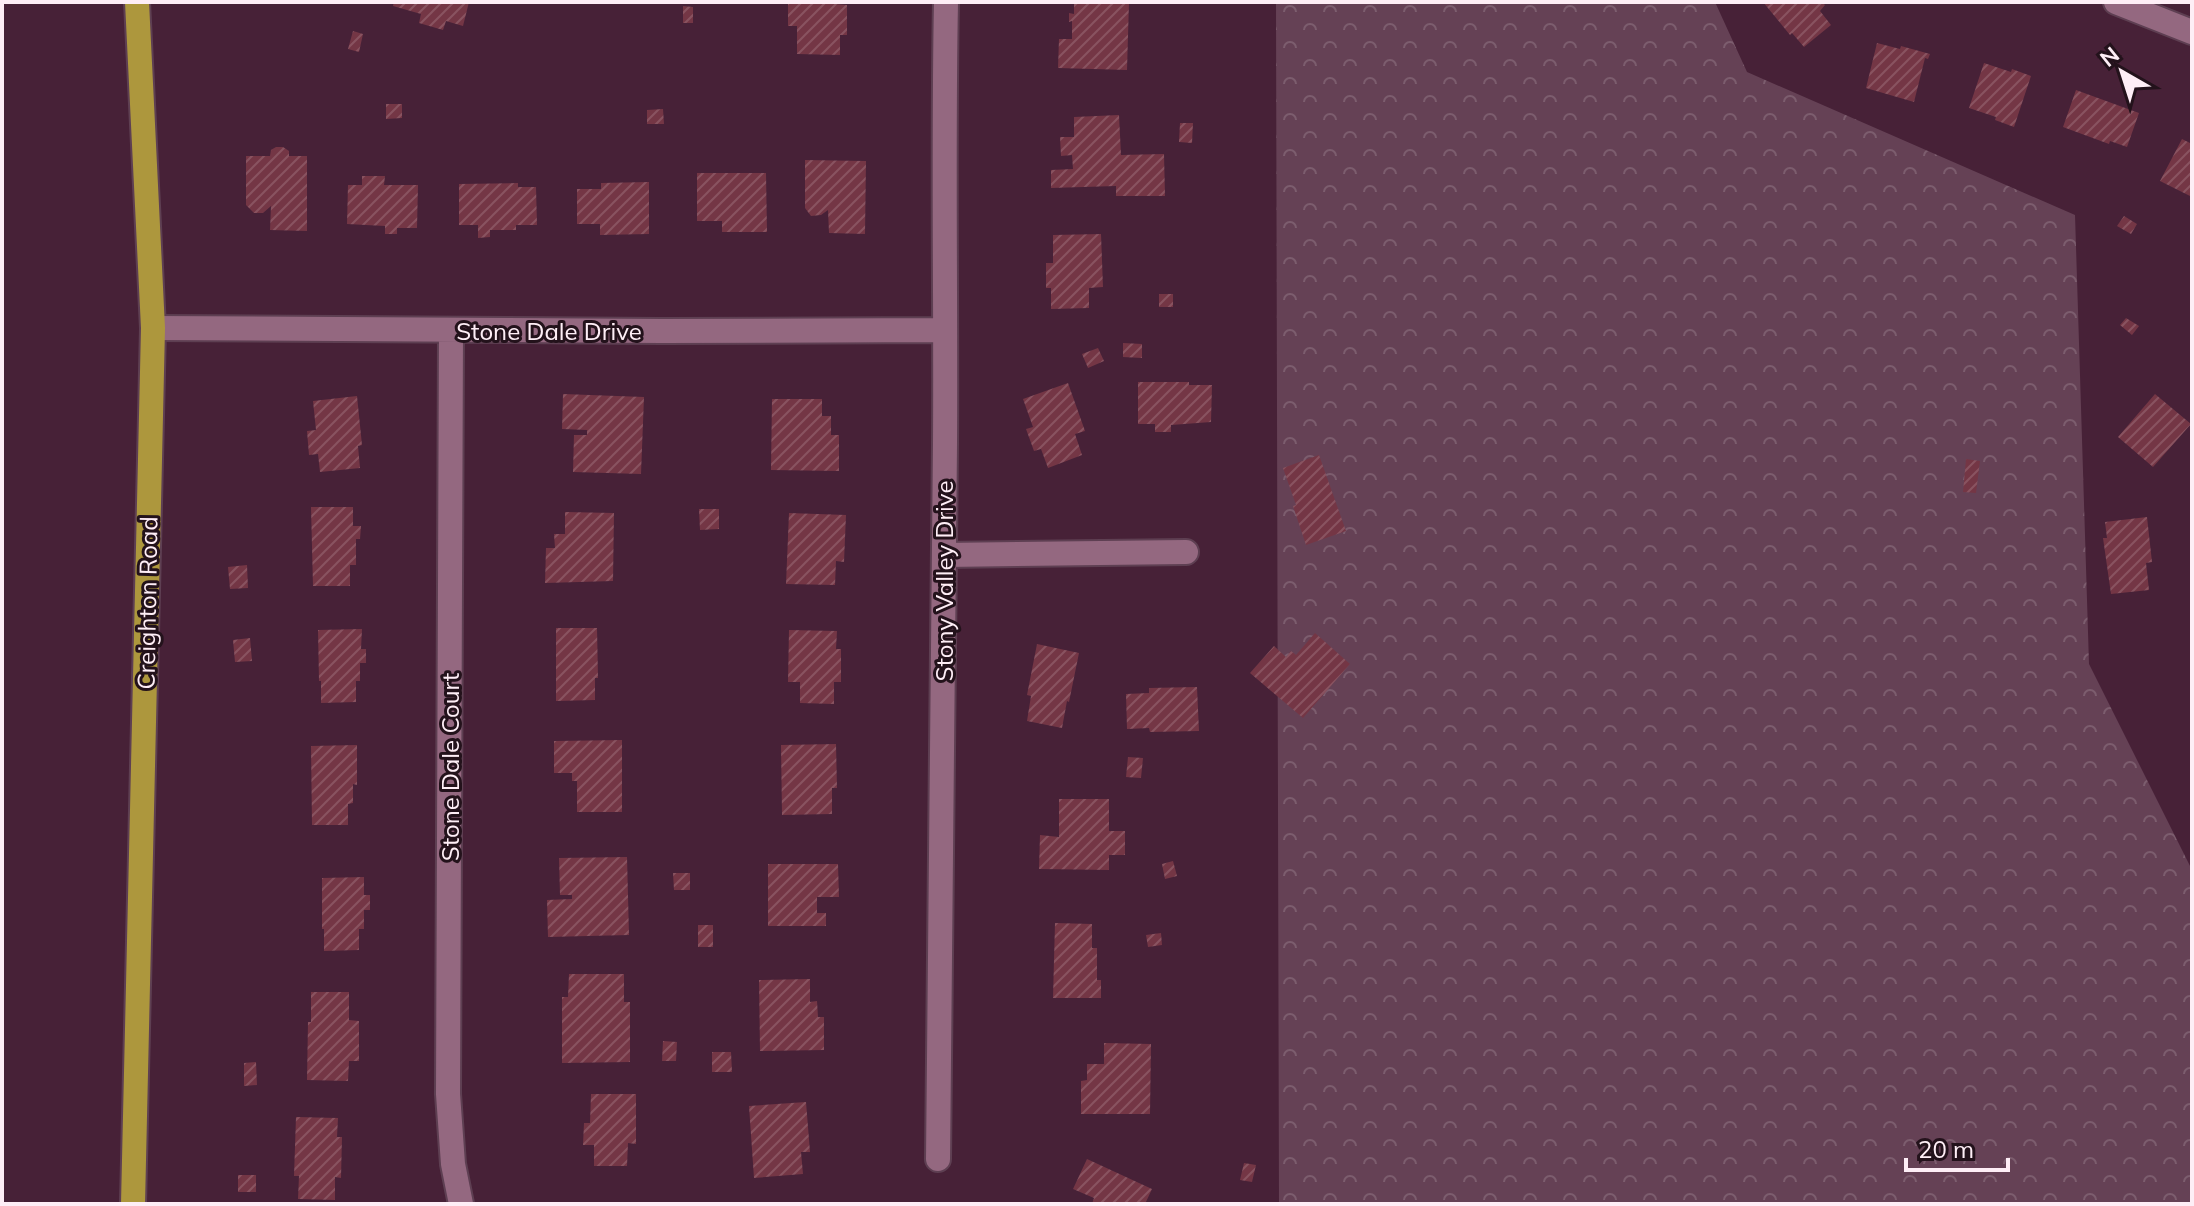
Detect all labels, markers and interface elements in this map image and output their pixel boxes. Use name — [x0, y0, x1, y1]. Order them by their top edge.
north arrow — [2082, 32, 2162, 112]
text: N — [2094, 40, 2125, 73]
street label: Stone Dale Drive — [456, 316, 642, 346]
street label: Stony Valley Drive — [929, 481, 959, 681]
street label: Creighton Road — [130, 516, 164, 690]
street label: Stone Dale Court — [435, 673, 465, 861]
scale bar — [1906, 1122, 2008, 1172]
text: 20 m — [1918, 1134, 1974, 1164]

